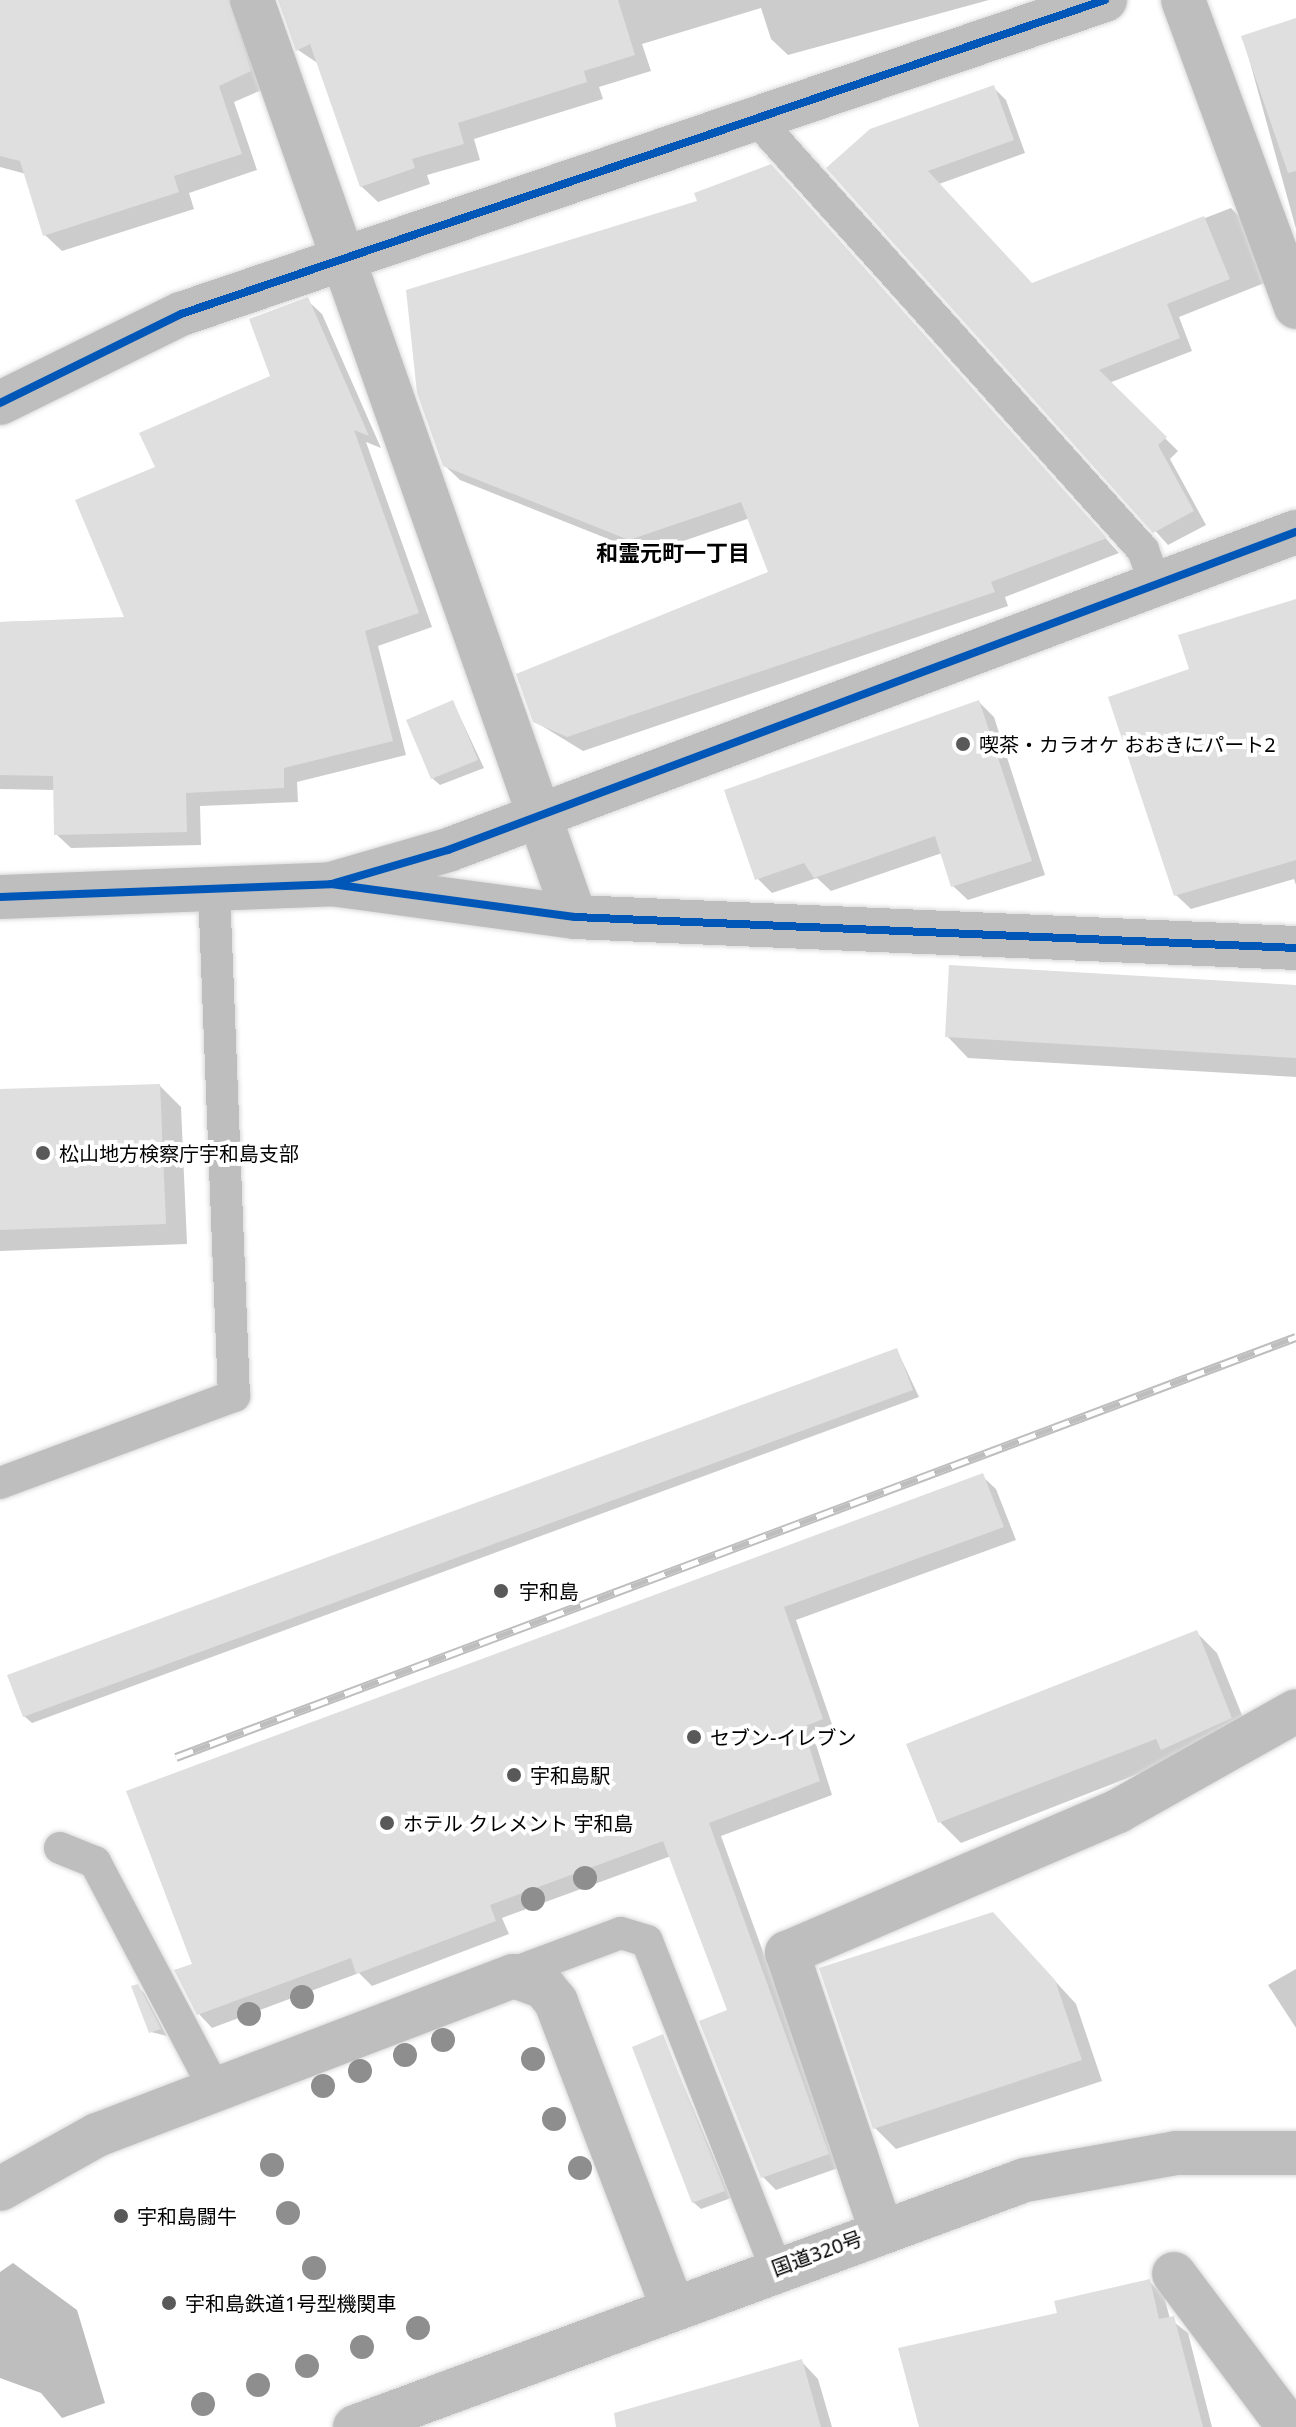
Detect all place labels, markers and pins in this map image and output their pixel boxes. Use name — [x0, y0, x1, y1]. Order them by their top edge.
place label: 喫茶・カラオケ おおきにパート2 — [979, 732, 1276, 756]
marker: 喫茶・カラオケ おおきにパート2 — [954, 735, 972, 753]
place label: 松山地方検察庁宇和島支部 — [59, 1141, 299, 1165]
marker: 松山地方検察庁宇和島支部 — [34, 1144, 52, 1162]
place label: 宇和島 — [519, 1579, 579, 1603]
marker: 宇和島 — [490, 1580, 512, 1602]
place label: セブン-イレブン — [710, 1725, 856, 1749]
marker: セブン-イレブン — [685, 1728, 703, 1746]
place label: 宇和島駅 — [530, 1763, 610, 1787]
marker: 宇和島駅 — [505, 1766, 523, 1784]
place label: ホテル クレメント 宇和島 — [403, 1811, 633, 1835]
marker: ホテル クレメント 宇和島 — [378, 1814, 396, 1832]
place label: 宇和島闘牛 — [137, 2204, 237, 2228]
marker: 宇和島闘牛 — [112, 2207, 130, 2225]
place label: 宇和島鉄道1号型機関車 — [185, 2291, 396, 2315]
marker: 宇和島鉄道1号型機関車 — [160, 2294, 178, 2312]

